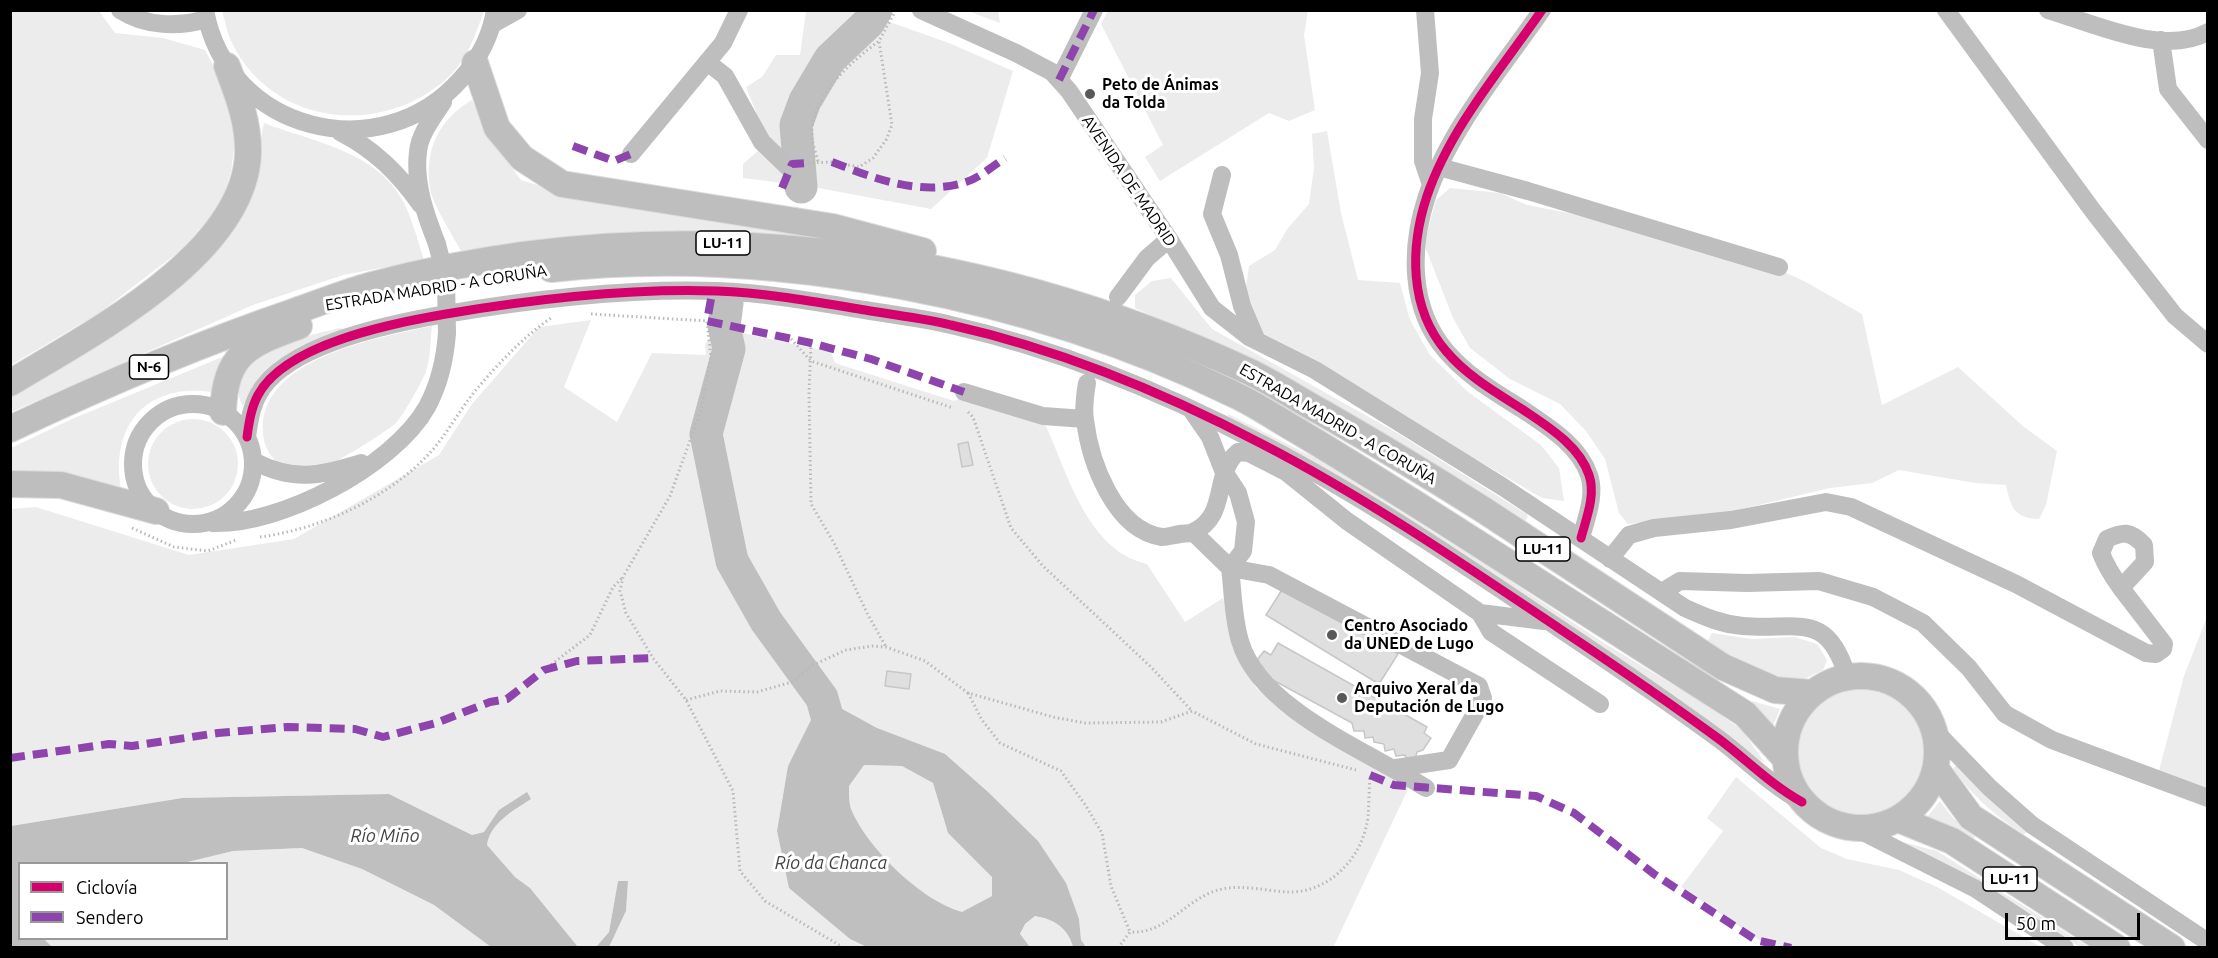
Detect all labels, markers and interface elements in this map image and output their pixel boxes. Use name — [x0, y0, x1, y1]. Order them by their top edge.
place label: Peto de Ánimas da Tolda — [1102, 75, 1219, 113]
marker: Peto de Ánimas da Tolda — [1083, 87, 1097, 101]
street label: AVENIDA DE MADRID — [1078, 112, 1180, 250]
road number: LU-11 — [696, 231, 750, 255]
street label: ESTRADA MADRID - A CORUÑA — [324, 261, 548, 315]
road number: N-6 — [130, 355, 168, 379]
street label: ESTRADA MADRID - A CORUÑA — [1236, 360, 1440, 488]
road number: LU-11 — [1516, 537, 1570, 561]
place label: Centro Asociado da UNED de Lugo — [1344, 616, 1474, 654]
marker: Centro Asociado da UNED de Lugo — [1325, 628, 1339, 642]
place label: Arquivo Xeral da Deputación de Lugo — [1354, 679, 1504, 717]
marker: Arquivo Xeral da Deputación de Lugo — [1335, 691, 1349, 705]
water label: Río Miño — [351, 825, 419, 847]
water label: Río da Chanca — [775, 852, 887, 874]
legend — [18, 862, 228, 940]
road number: LU-11 — [1983, 867, 2037, 891]
text: Ciclovía — [76, 877, 137, 897]
scale bar — [2008, 901, 2143, 939]
text: Sendero — [76, 907, 143, 927]
text: 50 m — [2016, 913, 2056, 933]

